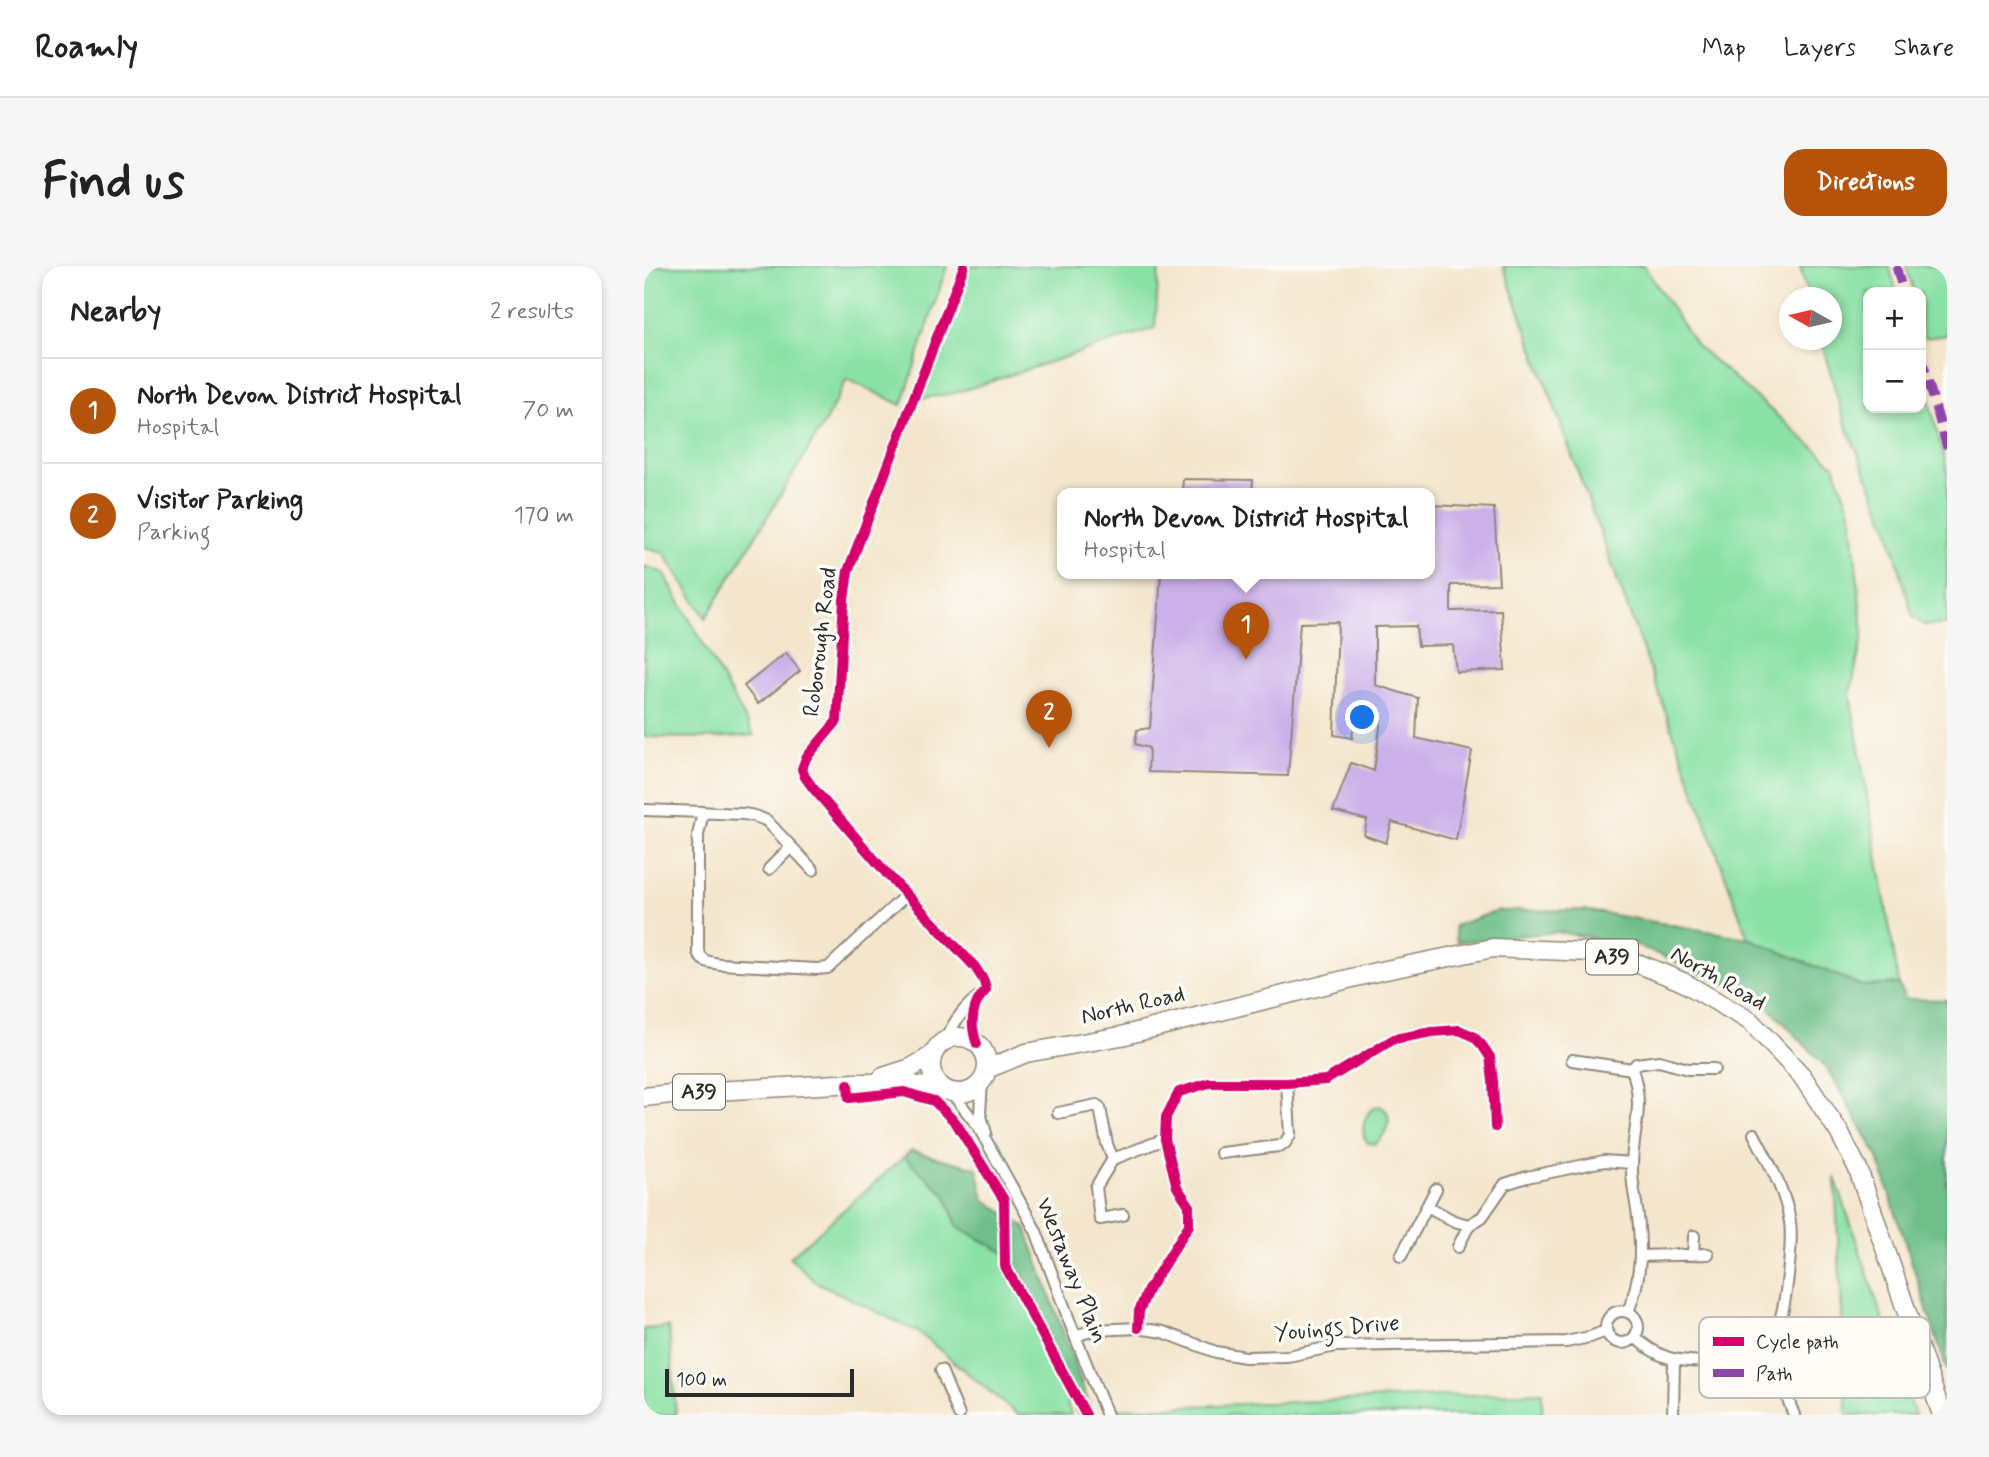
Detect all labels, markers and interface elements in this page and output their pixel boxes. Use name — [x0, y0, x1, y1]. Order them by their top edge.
text: Roamly — [35, 26, 138, 70]
text: Map — [1702, 33, 1746, 64]
text: Layers — [1784, 33, 1856, 64]
text: Share — [1894, 33, 1954, 64]
button: Directions — [1784, 149, 1947, 216]
text: Find us — [42, 150, 185, 215]
north arrow — [1779, 287, 1842, 350]
map controls — [1863, 287, 1926, 413]
button: + — [1863, 287, 1926, 350]
text: Nearby — [70, 292, 161, 331]
text: 2 results — [490, 297, 574, 327]
button: − — [1863, 350, 1926, 413]
text: North Devon District Hospital — [137, 379, 461, 413]
text: 1 — [88, 396, 98, 426]
text: 70 m — [522, 396, 574, 426]
text: Hospital — [137, 413, 219, 443]
text: Visitor Parking — [137, 484, 303, 518]
popup — [1057, 488, 1435, 579]
text: 2 — [87, 501, 99, 531]
text: 170 m — [514, 501, 574, 531]
text: North Devon District Hospital — [1084, 502, 1408, 536]
text: Parking — [137, 518, 210, 548]
text: Hospital — [1084, 536, 1166, 566]
street label: Roborough Road — [797, 566, 845, 718]
pin: 1 — [1223, 602, 1269, 660]
pin: 2 — [1026, 690, 1072, 748]
your location — [1345, 700, 1379, 734]
road number: A39 — [1586, 940, 1638, 974]
street label: North Road — [1665, 940, 1771, 1018]
street label: North Road — [1078, 980, 1188, 1032]
road number: A39 — [673, 1074, 725, 1110]
street label: Westaway Plain — [1028, 1194, 1114, 1348]
street label: Youings Drive — [1273, 1309, 1401, 1351]
legend — [1699, 1317, 1930, 1398]
text: Cycle path — [1756, 1330, 1839, 1355]
text: Path — [1756, 1362, 1793, 1387]
scale bar — [665, 1366, 854, 1398]
text: 100 m — [676, 1368, 727, 1393]

